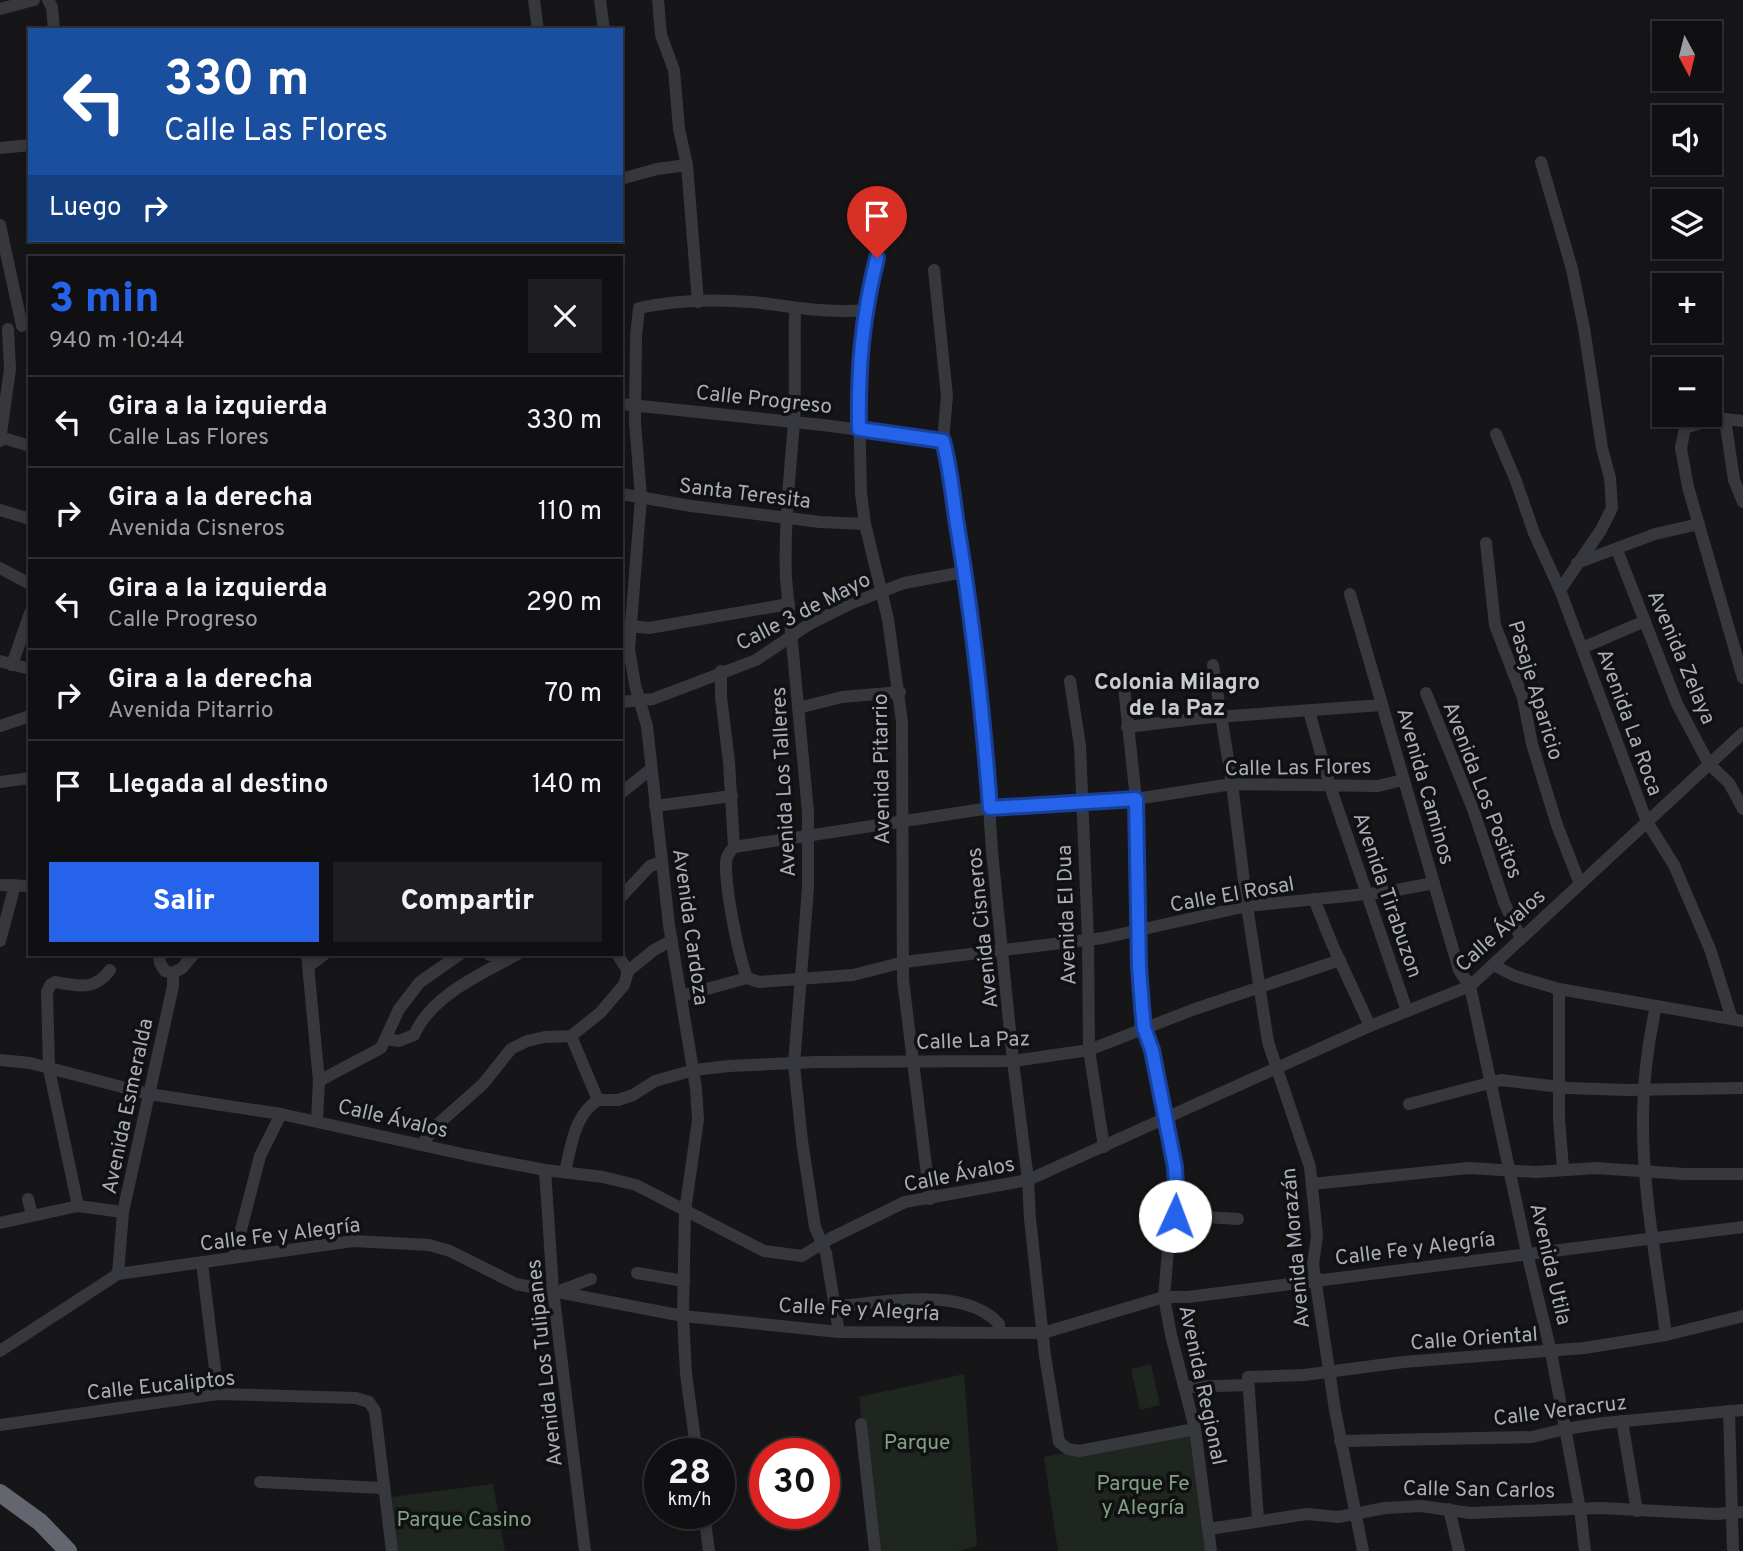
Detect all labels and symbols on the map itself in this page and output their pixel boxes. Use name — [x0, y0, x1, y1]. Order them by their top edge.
north arrow — [1652, 21, 1722, 91]
pin — [847, 186, 907, 258]
street label: Calle Progreso — [694, 380, 833, 421]
street label: Santa Teresita — [677, 473, 812, 516]
street label: Calle 3 de Mayo — [732, 567, 876, 658]
street label: Avenida Zelaya — [1640, 586, 1721, 729]
street label: Pasaje Aparicio — [1501, 617, 1569, 764]
street label: Avenida La Roca — [1589, 645, 1668, 800]
district label: Colonia Milagro de la Paz — [1094, 669, 1260, 724]
street label: Avenida Los Talleres — [766, 686, 803, 878]
street label: Avenida Pitarrio — [868, 693, 897, 845]
street label: Avenida Los Positos — [1435, 698, 1528, 883]
street label: Avenida Caminos — [1389, 705, 1460, 868]
street label: Calle Las Flores — [1224, 754, 1372, 783]
street label: Avenida Tirabuzon — [1346, 809, 1428, 982]
street label: Avenida El Dua — [1052, 844, 1083, 986]
street label: Avenida Cisneros — [962, 846, 1005, 1010]
street label: Avenida Cardoza — [665, 847, 714, 1007]
street label: Calle El Rosal — [1168, 871, 1297, 920]
street label: Calle Ávalos — [1450, 883, 1552, 979]
street label: Avenida Esmeralda — [97, 1016, 160, 1197]
street label: Calle La Paz — [916, 1026, 1031, 1057]
street label: Calle Ávalos — [335, 1093, 451, 1145]
street label: Calle Ávalos — [901, 1151, 1017, 1199]
street label: Avenida Morazán — [1276, 1166, 1317, 1329]
position arrow — [1138, 1179, 1212, 1253]
street label: Avenida Utila — [1522, 1201, 1577, 1328]
street label: Calle Fe y Alegría — [198, 1212, 362, 1259]
street label: Calle Fe y Alegría — [1333, 1226, 1497, 1273]
street label: Avenida Los Tulipanes — [521, 1258, 570, 1468]
street label: Calle Fe y Alegría — [778, 1293, 940, 1328]
street label: Avenida Regional — [1171, 1303, 1232, 1468]
street label: Calle Oriental — [1409, 1322, 1539, 1357]
street label: Calle Eucaliptos — [86, 1365, 237, 1408]
street label: Calle Veracruz — [1492, 1390, 1628, 1433]
park label: Parque — [884, 1430, 950, 1457]
speed limit sign: 30 — [749, 1438, 840, 1529]
park label: Parque Fe y Alegría — [1097, 1471, 1189, 1522]
street label: Calle San Carlos — [1403, 1476, 1555, 1505]
park label: Parque Casino — [396, 1507, 532, 1534]

